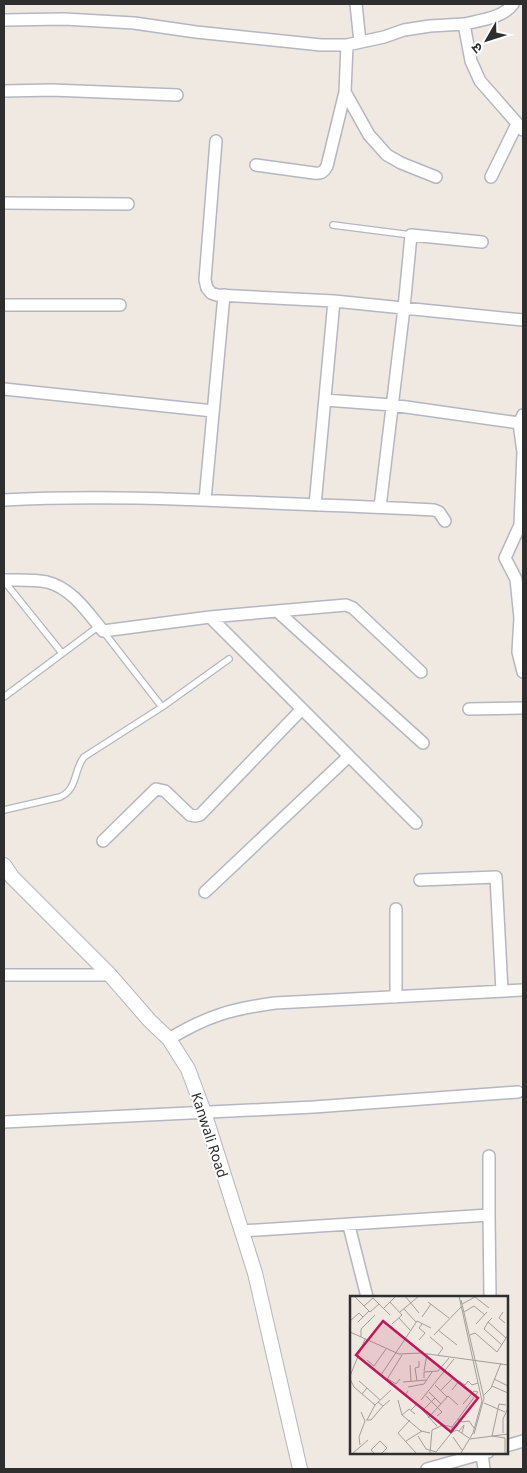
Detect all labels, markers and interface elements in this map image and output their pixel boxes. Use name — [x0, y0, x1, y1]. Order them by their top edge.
north arrow — [462, 15, 512, 65]
text: उ — [466, 39, 486, 58]
street label: Kanwali Road — [187, 1090, 233, 1180]
inset map — [350, 1296, 507, 1453]

